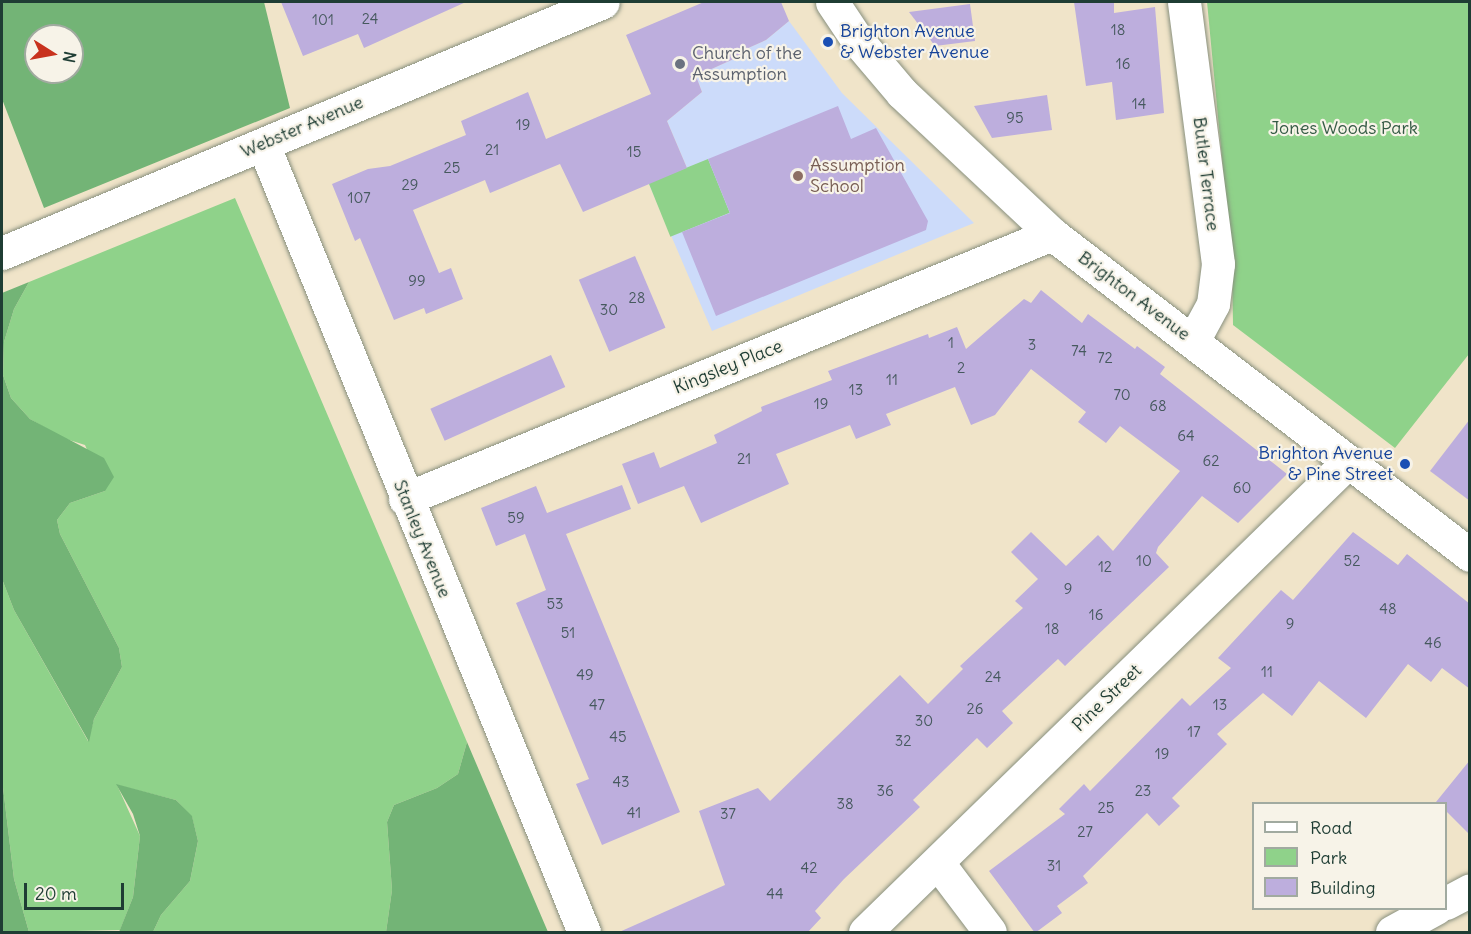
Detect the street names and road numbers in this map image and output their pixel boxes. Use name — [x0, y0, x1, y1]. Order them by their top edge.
street label: Webster Avenue — [237, 91, 367, 163]
street label: Butler Terrace — [1188, 116, 1224, 232]
street label: Brighton Avenue — [1074, 247, 1194, 345]
street label: Kingsley Place — [670, 335, 786, 399]
street label: Stanley Avenue — [389, 477, 455, 601]
street label: Pine Street — [1068, 660, 1146, 736]

